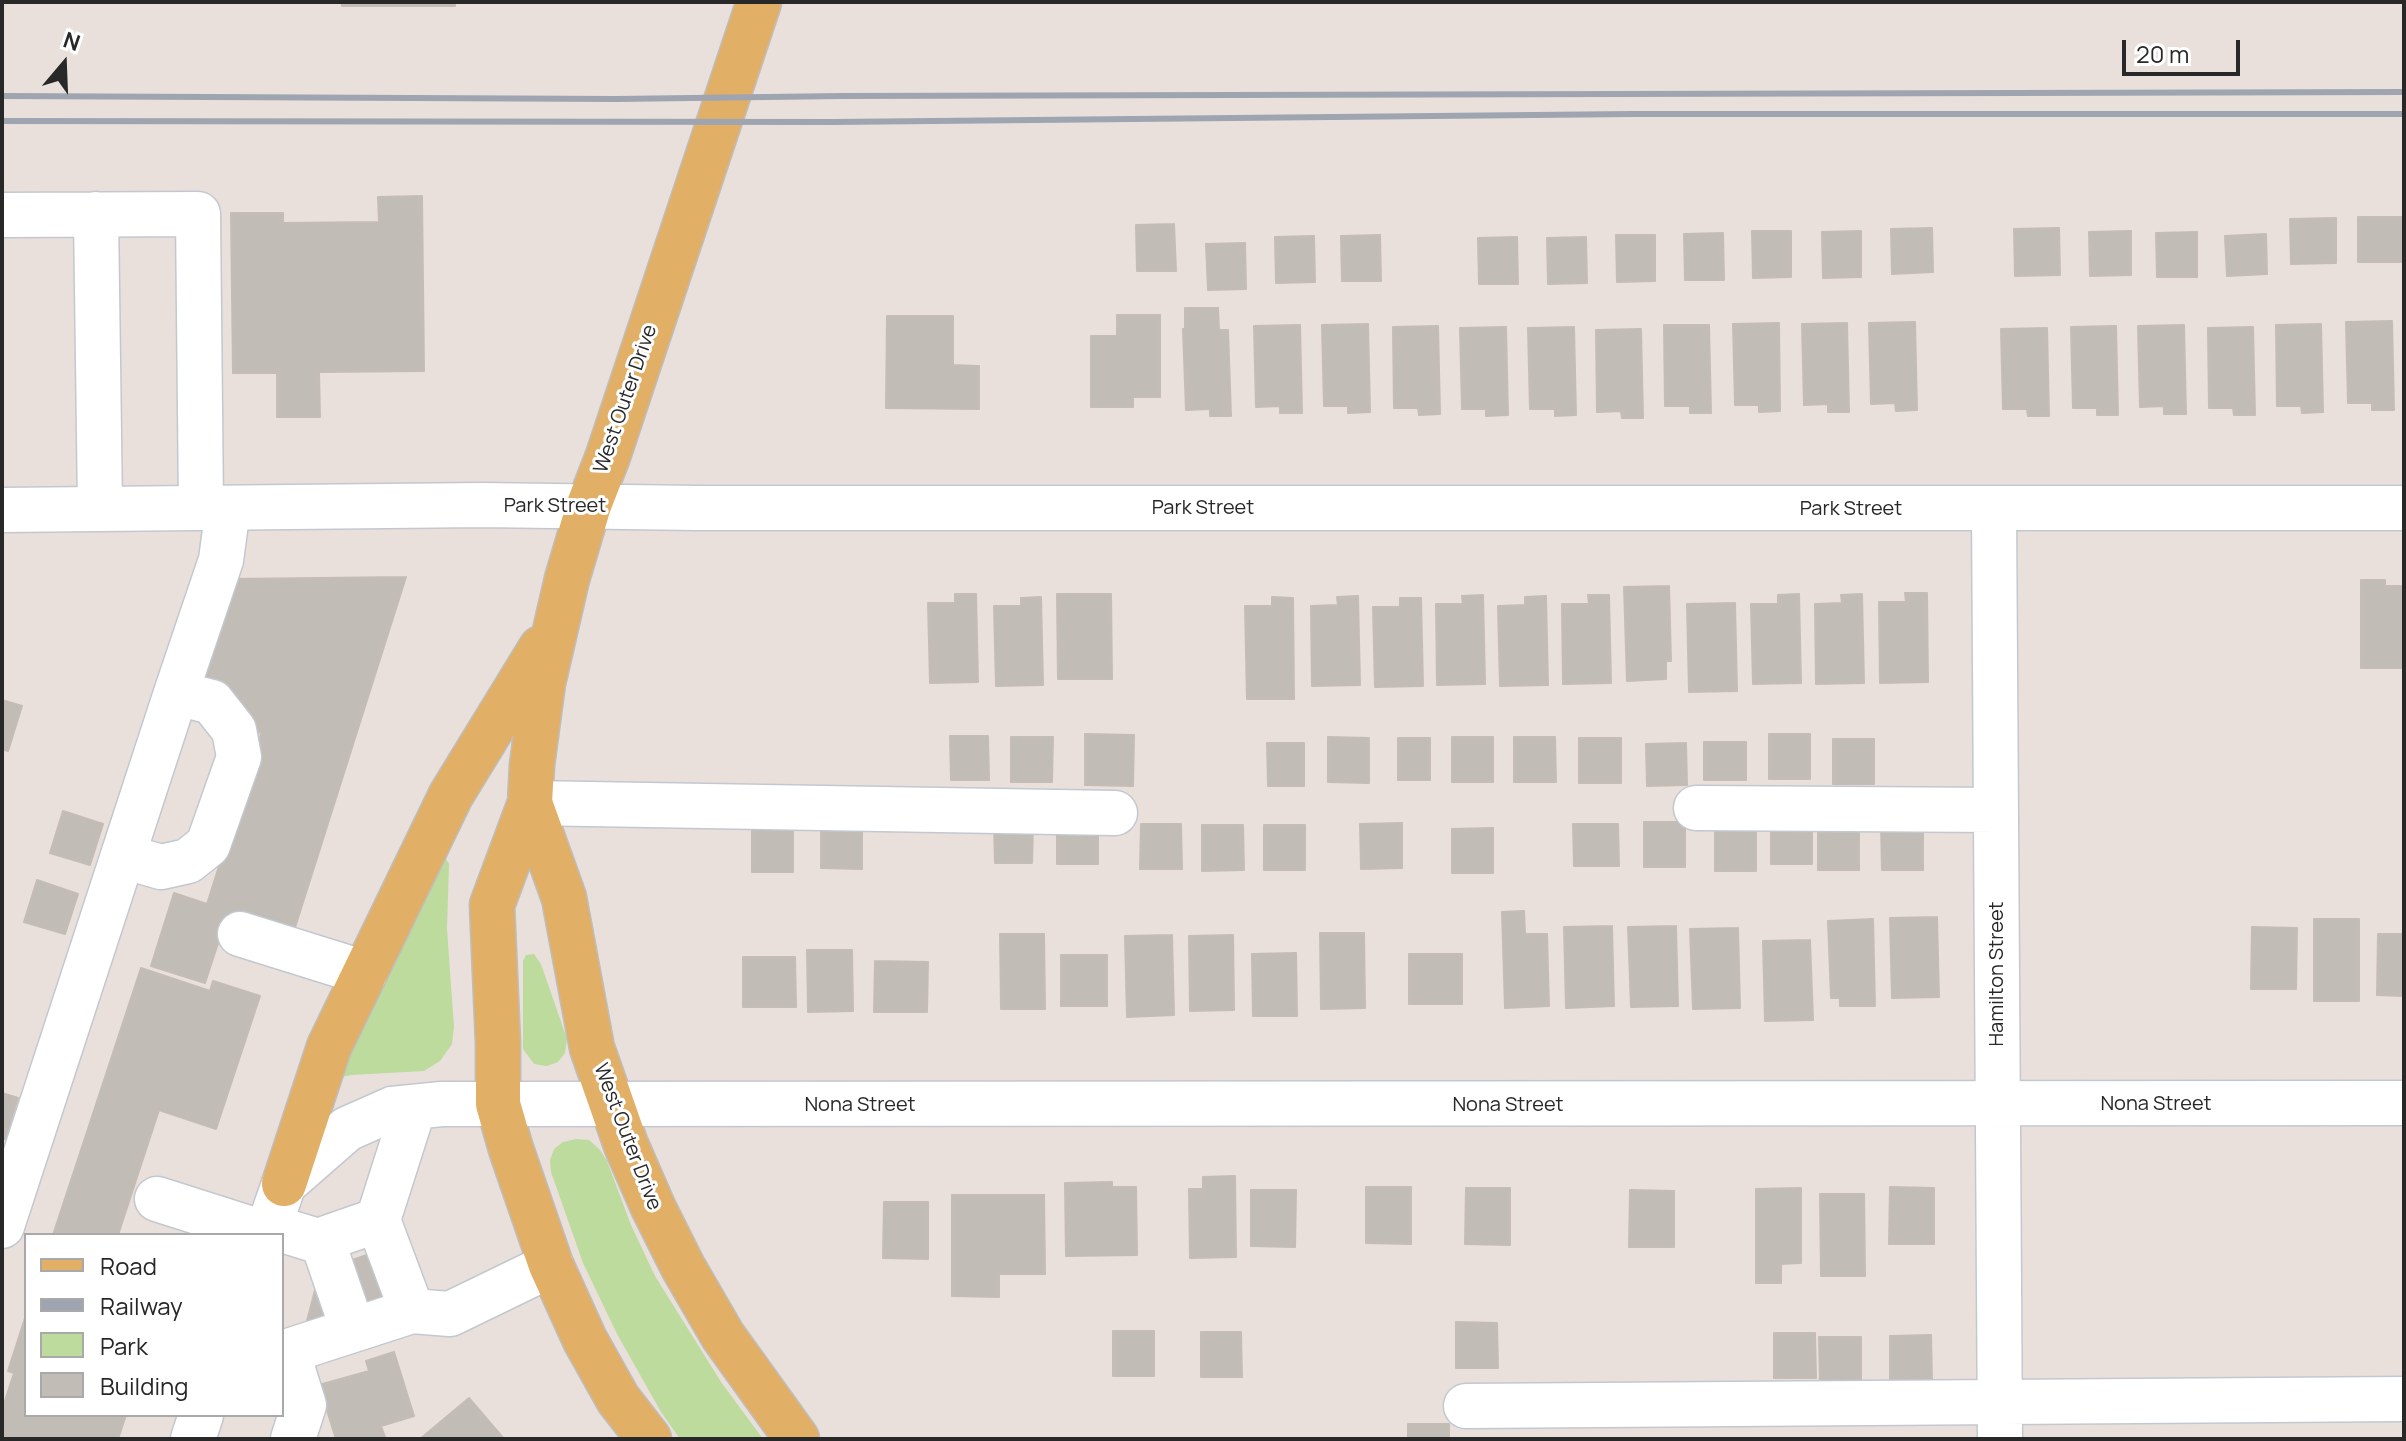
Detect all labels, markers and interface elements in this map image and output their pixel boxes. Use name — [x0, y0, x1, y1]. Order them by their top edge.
north arrow — [24, 24, 104, 104]
scale bar — [2126, 24, 2244, 74]
text: N — [59, 25, 84, 58]
text: 20 m — [2136, 37, 2189, 70]
street label: West Outer Drive — [589, 322, 663, 476]
street label: Park Street — [504, 494, 606, 518]
street label: Park Street — [1152, 496, 1254, 520]
street label: Park Street — [1800, 497, 1902, 521]
street label: Hamilton Street — [1985, 901, 2009, 1047]
street label: West Outer Drive — [588, 1060, 666, 1214]
street label: Nona Street — [2100, 1092, 2212, 1116]
street label: Nona Street — [804, 1093, 916, 1117]
street label: Nona Street — [1452, 1093, 1564, 1117]
legend — [24, 1233, 284, 1417]
text: Road — [100, 1249, 157, 1282]
text: Railway — [100, 1289, 183, 1322]
text: Park — [100, 1329, 148, 1362]
text: Building — [100, 1369, 188, 1402]

